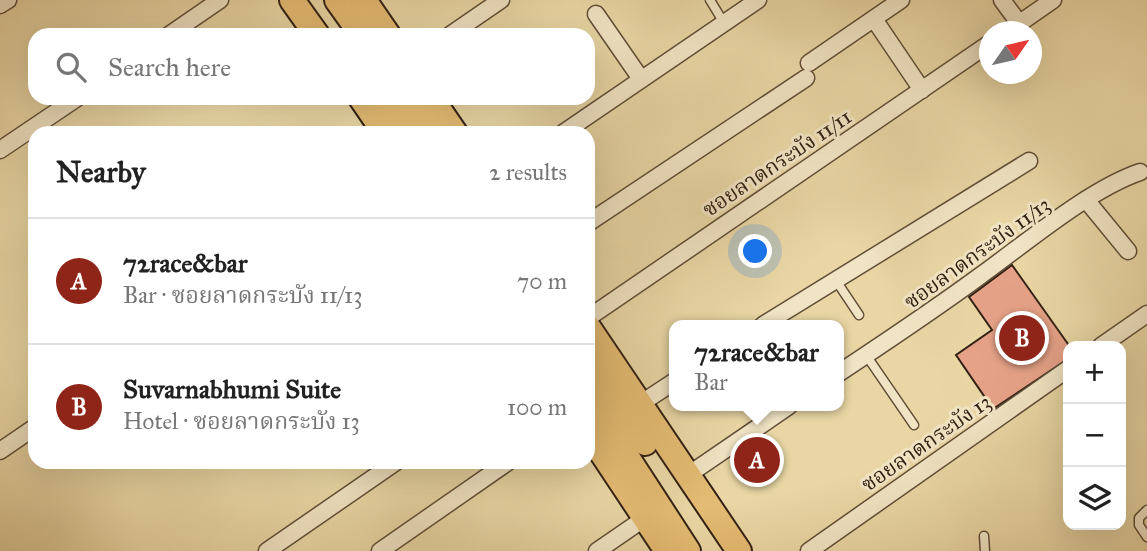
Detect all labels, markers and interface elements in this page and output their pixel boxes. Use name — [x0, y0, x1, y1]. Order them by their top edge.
north arrow — [979, 21, 1042, 84]
search box — [28, 28, 595, 105]
icon: search — [52, 48, 90, 86]
text: Search here — [108, 51, 231, 83]
street label: ซอยลาดกระบัง 11/11 — [698, 104, 856, 222]
text: Nearby — [56, 154, 146, 190]
text: 2 results — [489, 158, 567, 186]
street label: ซอยลาดกระบัง 11/13 — [899, 191, 1055, 315]
your location — [738, 234, 772, 268]
text: 72race&bar — [123, 247, 248, 279]
text: A — [71, 267, 87, 295]
text: 70 m — [517, 267, 567, 295]
text: Bar · ซอยลาดกระบัง 11/13 — [123, 281, 362, 309]
pin: B — [999, 312, 1045, 364]
popup — [669, 320, 844, 411]
text: 72race&bar — [694, 336, 819, 368]
map controls — [1063, 341, 1126, 530]
button: + — [1063, 341, 1126, 404]
text: Bar — [694, 368, 728, 396]
text: Suvarnabhumi Suite — [123, 373, 341, 405]
street label: ซอยลาดกระบัง 13 — [856, 389, 996, 497]
text: B — [71, 393, 87, 421]
text: 100 m — [507, 393, 567, 421]
button: − — [1063, 404, 1126, 467]
text: Hotel · ซอยลาดกระบัง 13 — [123, 407, 360, 435]
pin: A — [734, 434, 780, 486]
button: layers — [1063, 467, 1126, 530]

